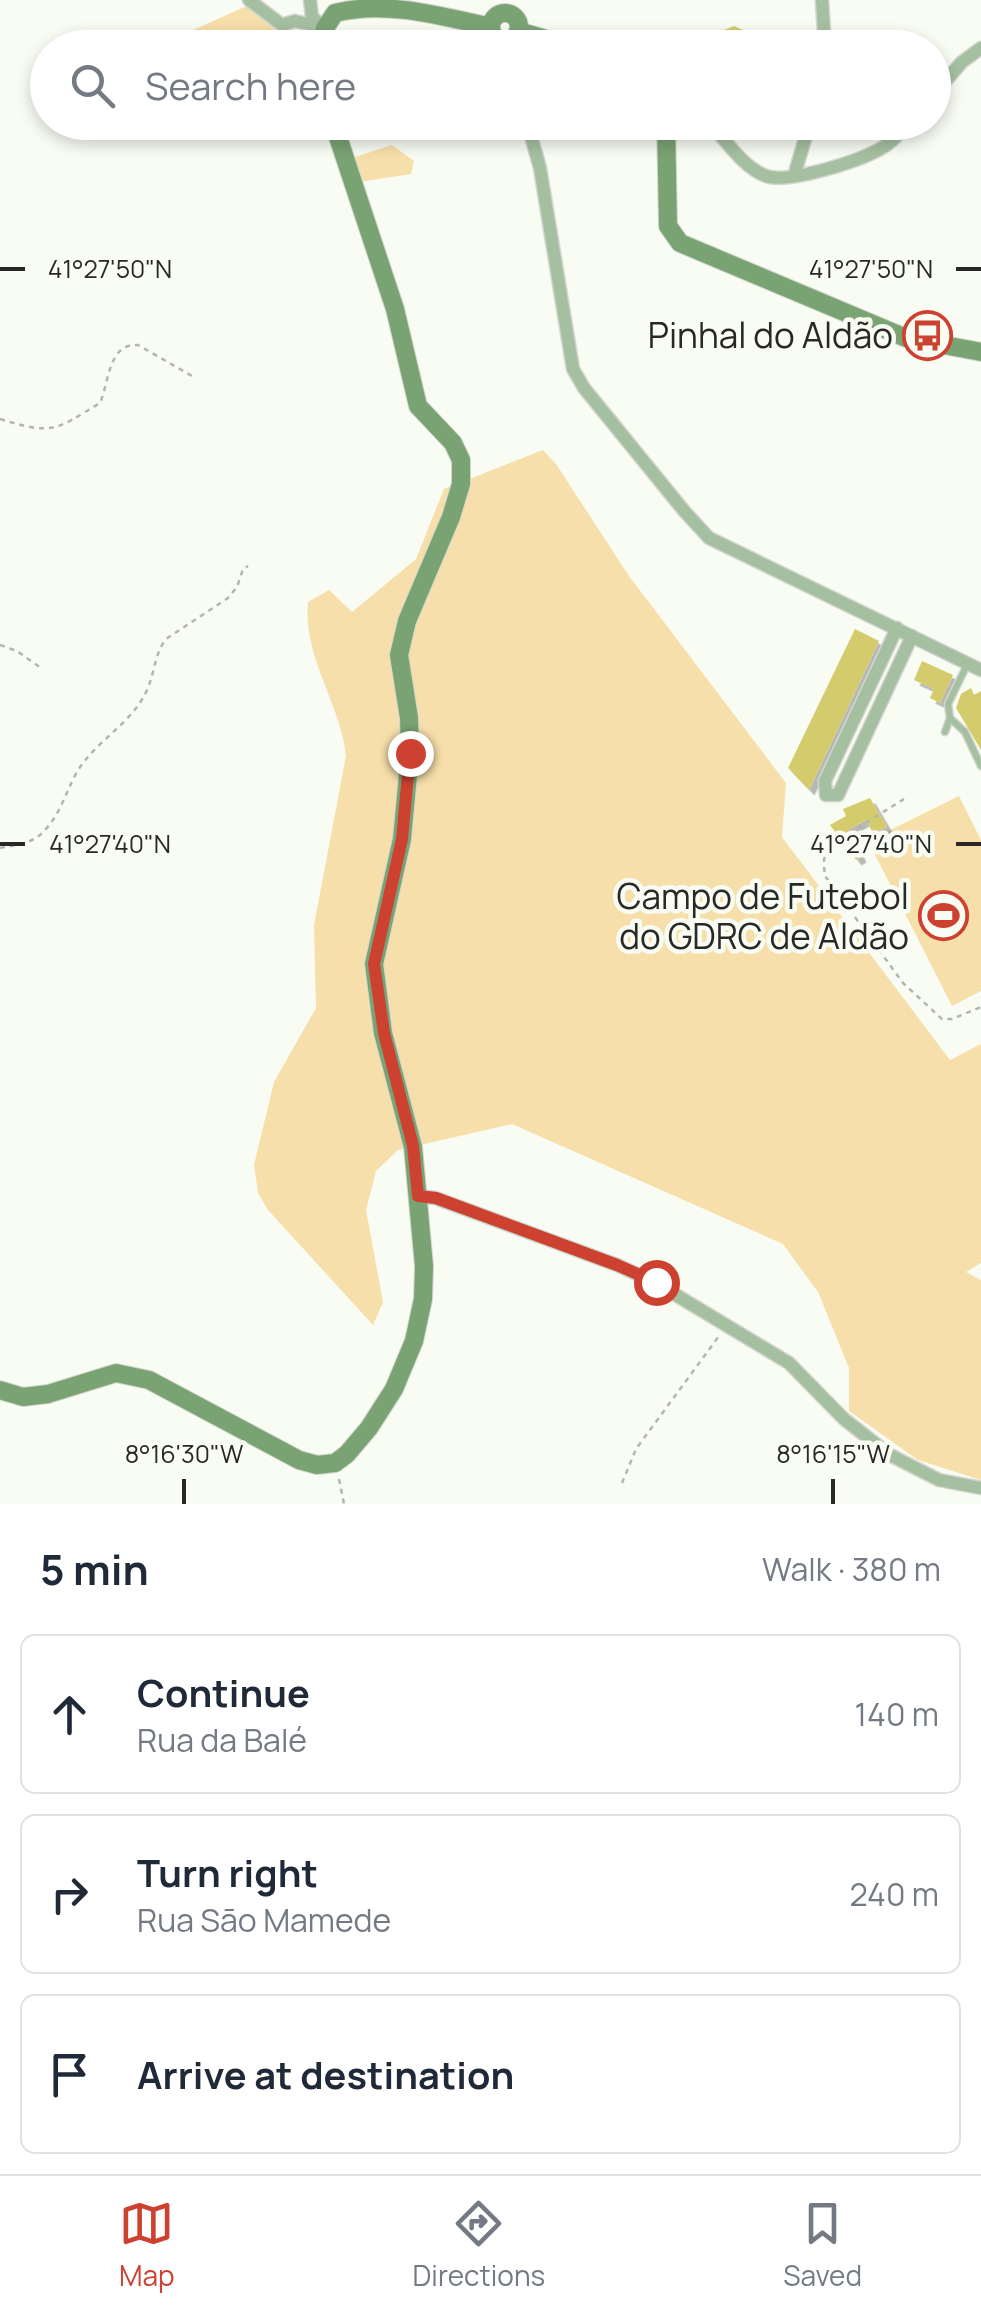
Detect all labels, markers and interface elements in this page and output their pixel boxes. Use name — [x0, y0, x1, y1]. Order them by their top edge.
search box — [30, 30, 951, 140]
icon: search — [65, 58, 120, 113]
text: Search here — [145, 59, 356, 111]
text: 41°27'50"N — [48, 251, 172, 286]
text: 41°27'50"N — [809, 251, 933, 286]
bus stop icon: Pinhal do Aldão — [902, 309, 954, 361]
place label: Pinhal do Aldão — [648, 311, 893, 359]
route end — [388, 731, 434, 777]
text: 41°27'40"N — [49, 826, 171, 861]
text: 41°27'40"N — [810, 826, 932, 861]
place label: Campo de Futebol do GDRC de Aldão — [616, 872, 909, 960]
sports icon: Campo de Futebol do GDRC de Aldão — [918, 890, 970, 942]
route start — [634, 1260, 680, 1306]
text: 8°16'30"W — [125, 1436, 243, 1471]
text: 8°16'15"W — [776, 1436, 890, 1471]
text: 5 min — [40, 1540, 149, 1598]
text: Walk · 380 m — [762, 1547, 941, 1591]
text: Continue — [137, 1666, 310, 1718]
icon: ahead — [42, 1687, 97, 1742]
text: 140 m — [855, 1692, 939, 1736]
text: Rua da Balé — [137, 1718, 307, 1762]
text: Turn right — [137, 1846, 318, 1898]
icon: right — [42, 1867, 97, 1922]
text: 240 m — [849, 1872, 939, 1916]
text: Rua São Mamede — [137, 1898, 391, 1942]
icon: arrive — [42, 2047, 97, 2102]
text: Arrive at destination — [137, 2048, 514, 2100]
tab: Map — [119, 2196, 175, 2294]
tab: Directions — [413, 2196, 545, 2294]
tab: Saved — [783, 2196, 862, 2294]

